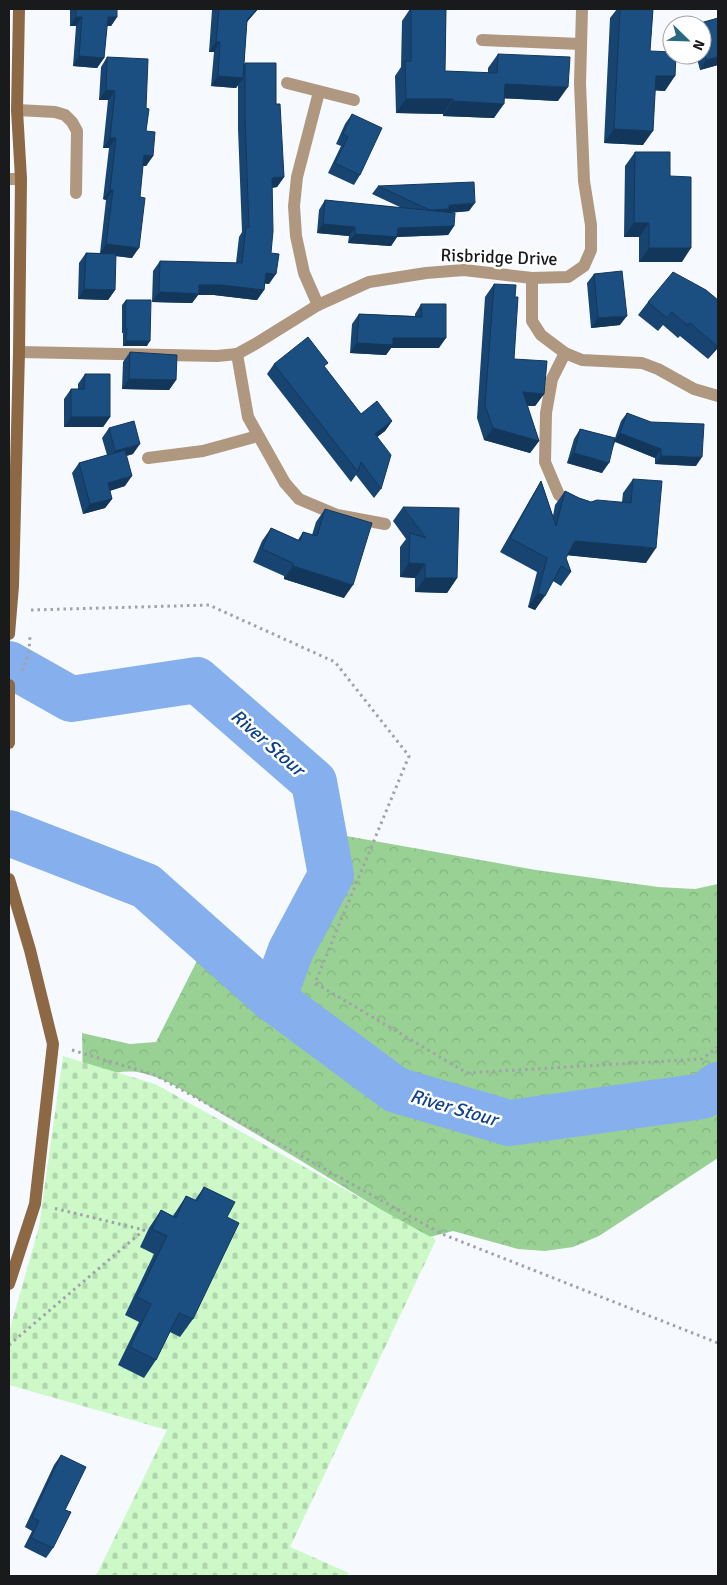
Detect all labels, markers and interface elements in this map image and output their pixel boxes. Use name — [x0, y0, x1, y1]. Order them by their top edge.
north arrow — [662, 15, 712, 65]
text: N — [689, 37, 708, 53]
street label: Risbridge Drive — [440, 244, 558, 270]
water label: River Stour — [226, 704, 311, 783]
water label: River Stour — [407, 1084, 503, 1133]

